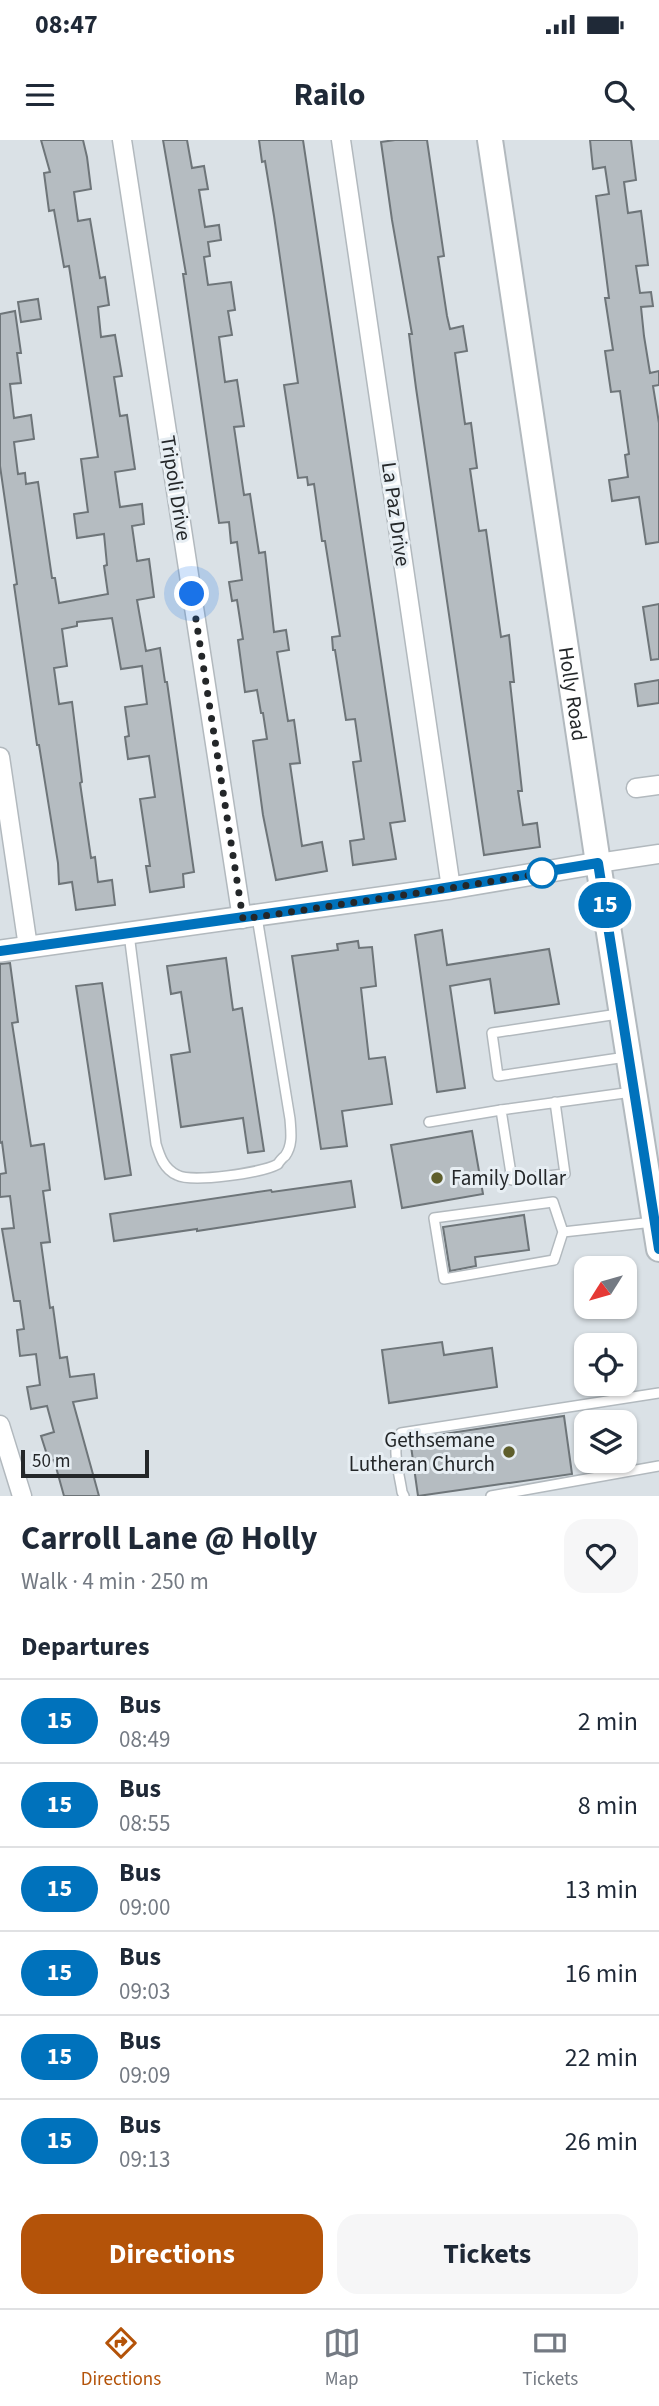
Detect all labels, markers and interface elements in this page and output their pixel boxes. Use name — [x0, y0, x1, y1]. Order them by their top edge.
text: 08:47 — [35, 6, 98, 43]
text: Railo — [294, 72, 365, 118]
icon: menu — [21, 76, 59, 114]
icon: search — [600, 76, 638, 114]
street label: Tripoli Drive — [153, 433, 199, 543]
street label: La Paz Drive — [374, 460, 418, 568]
your location — [174, 576, 209, 611]
street label: Holly Road — [551, 645, 595, 743]
unlabelled marker — [527, 858, 557, 888]
line badge: 15 — [574, 882, 636, 928]
text: 15 — [592, 887, 618, 922]
place label: Family Dollar — [451, 1163, 567, 1193]
marker: Family Dollar — [429, 1170, 445, 1186]
north arrow — [574, 1256, 637, 1320]
map controls — [574, 1256, 637, 1473]
button: locate — [574, 1333, 637, 1396]
button: layers — [574, 1410, 637, 1473]
place label: Gethsemane Lutheran Church — [349, 1425, 495, 1479]
marker: Gethsemane Lutheran Church — [501, 1444, 517, 1460]
scale bar — [21, 1447, 149, 1479]
text: 50 m — [32, 1448, 70, 1475]
text: Carroll Lane @ Holly — [21, 1515, 317, 1562]
button: heart — [564, 1519, 638, 1593]
text: Walk · 4 min · 250 m — [21, 1565, 209, 1598]
text: Departures — [21, 1628, 149, 1665]
text: Bus — [119, 1686, 161, 1723]
text: 15 — [47, 1703, 72, 1738]
text: 2 min — [578, 1703, 638, 1740]
text: 08:49 — [119, 1723, 170, 1756]
text: Bus — [119, 1770, 161, 1807]
text: 15 — [47, 1787, 72, 1822]
text: 8 min — [578, 1787, 638, 1824]
text: 08:55 — [119, 1807, 170, 1840]
text: Bus — [119, 1854, 161, 1891]
text: 15 — [47, 1871, 72, 1906]
text: 13 min — [565, 1871, 638, 1908]
text: 09:00 — [119, 1891, 170, 1924]
text: Bus — [119, 1938, 161, 1975]
text: 15 — [47, 1955, 72, 1990]
text: 16 min — [565, 1955, 638, 1992]
text: 09:03 — [119, 1975, 170, 2008]
text: Bus — [119, 2022, 161, 2059]
text: 15 — [47, 2039, 72, 2074]
text: 22 min — [565, 2039, 638, 2076]
text: 09:09 — [119, 2059, 170, 2092]
text: Bus — [119, 2106, 161, 2143]
text: 15 — [47, 2123, 72, 2158]
text: 26 min — [565, 2123, 638, 2160]
text: 09:13 — [119, 2143, 170, 2176]
button: Directions — [21, 2214, 323, 2294]
button: Tickets — [337, 2214, 638, 2294]
tab: Directions — [81, 2324, 161, 2393]
tab: Map — [323, 2324, 361, 2393]
tab: Tickets — [522, 2324, 578, 2393]

